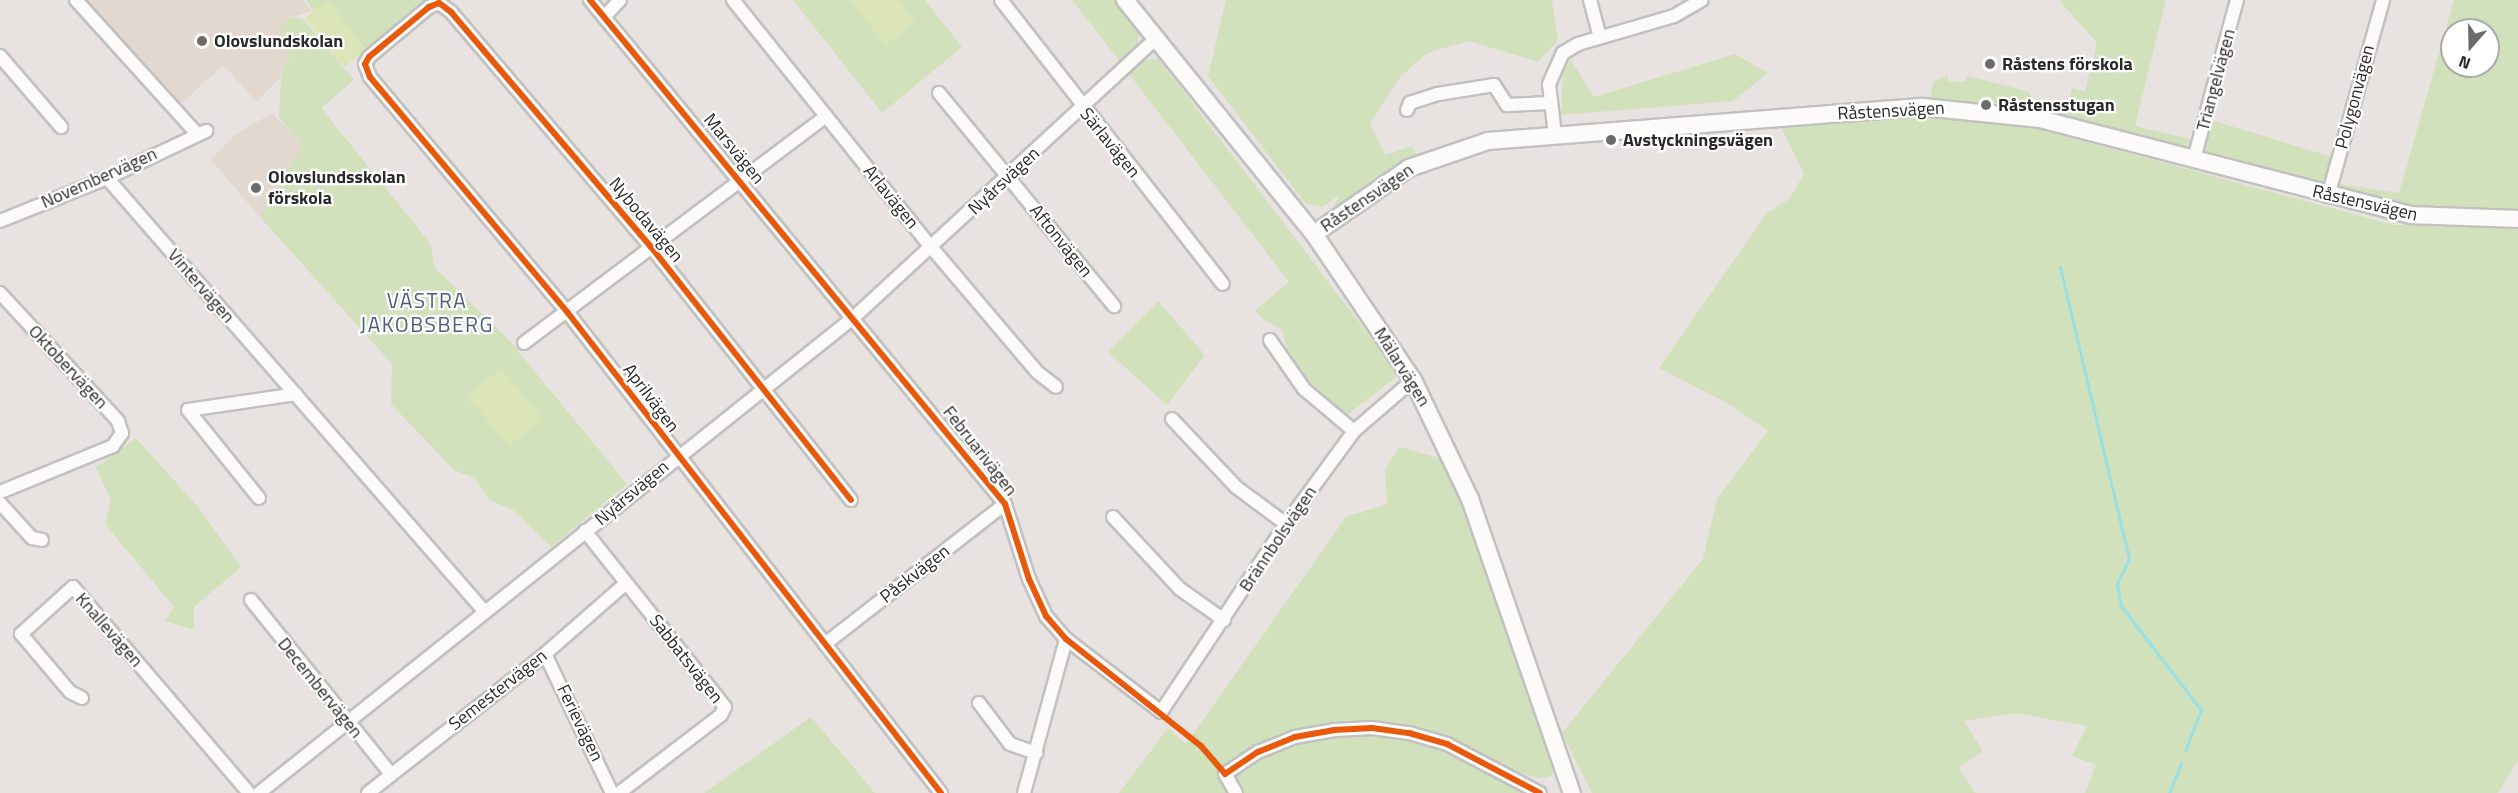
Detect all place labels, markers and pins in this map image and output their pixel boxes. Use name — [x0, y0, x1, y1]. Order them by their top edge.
place label: Olovslundskolan — [214, 30, 343, 52]
marker: Olovslundskolan — [195, 34, 209, 48]
place label: Råstens förskola — [2002, 53, 2133, 75]
marker: Råstens förskola — [1983, 57, 1997, 71]
place label: Råstensstugan — [1998, 94, 2115, 116]
marker: Råstensstugan — [1979, 98, 1993, 112]
place label: Avstyckningsvägen — [1623, 129, 1773, 151]
marker: Avstyckningsvägen — [1604, 133, 1618, 147]
place label: Olovslundsskolan förskola — [268, 167, 406, 210]
marker: Olovslundsskolan förskola — [249, 181, 263, 195]

